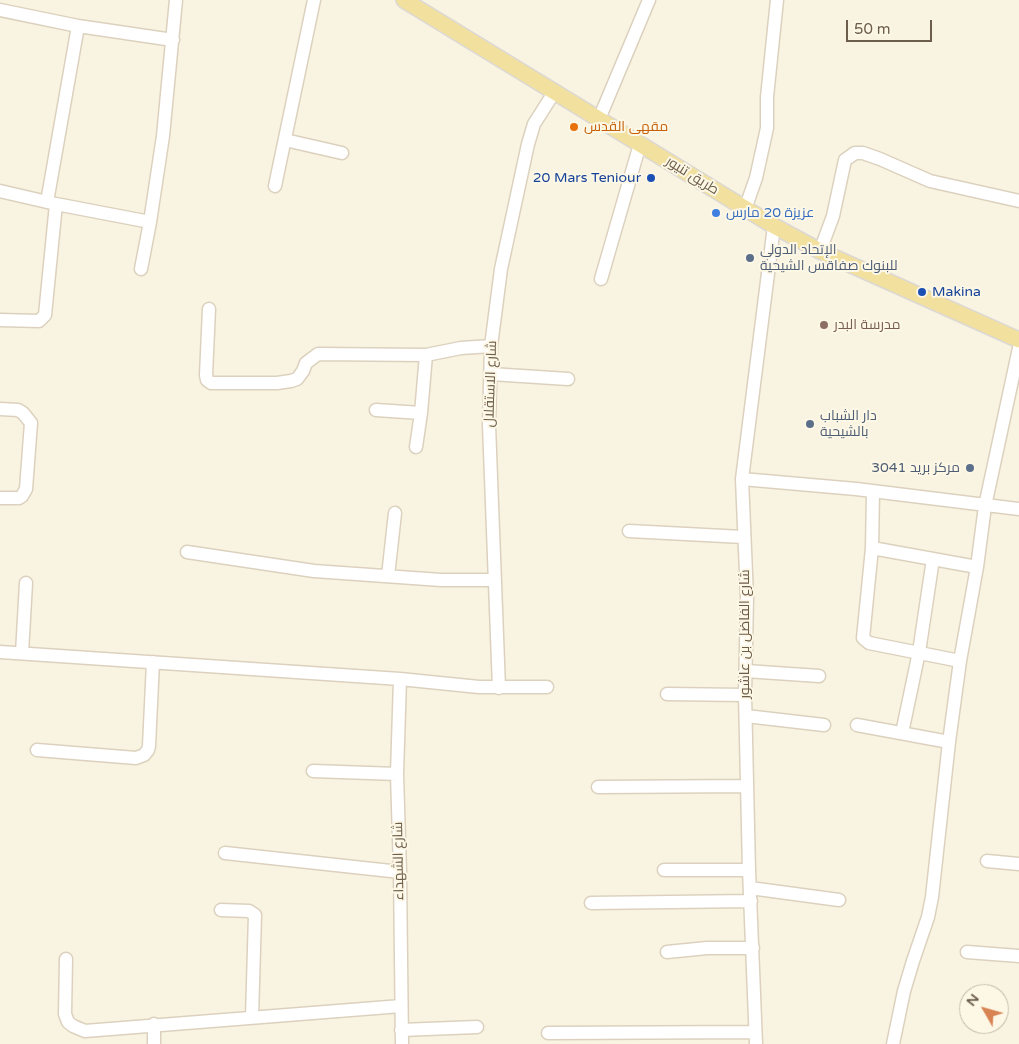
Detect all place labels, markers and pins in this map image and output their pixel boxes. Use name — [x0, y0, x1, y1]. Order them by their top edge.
place label: مقهى القدس — [584, 119, 668, 135]
marker: مقهى القدس — [568, 121, 580, 133]
place label: 20 Mars Teniour — [533, 170, 641, 186]
marker: 20 Mars Teniour — [645, 172, 657, 184]
place label: عزيزة 20 مارس — [726, 205, 814, 221]
marker: عزيزة 20 مارس — [710, 207, 722, 219]
place label: الإتحاد الدولي للبنوك صفاقس الشيحية — [760, 242, 898, 274]
marker: الإتحاد الدولي للبنوك صفاقس الشيحية — [744, 252, 756, 264]
place label: Makina — [932, 284, 981, 300]
marker: Makina — [916, 286, 928, 298]
place label: مدرسة البدر — [834, 317, 900, 333]
marker: مدرسة البدر — [818, 319, 830, 331]
place label: دار الشباب بالشيحية — [820, 408, 877, 441]
marker: دار الشباب بالشيحية — [804, 418, 816, 430]
place label: مركز بريد 3041 — [871, 460, 960, 476]
marker: مركز بريد 3041 — [964, 462, 976, 474]

